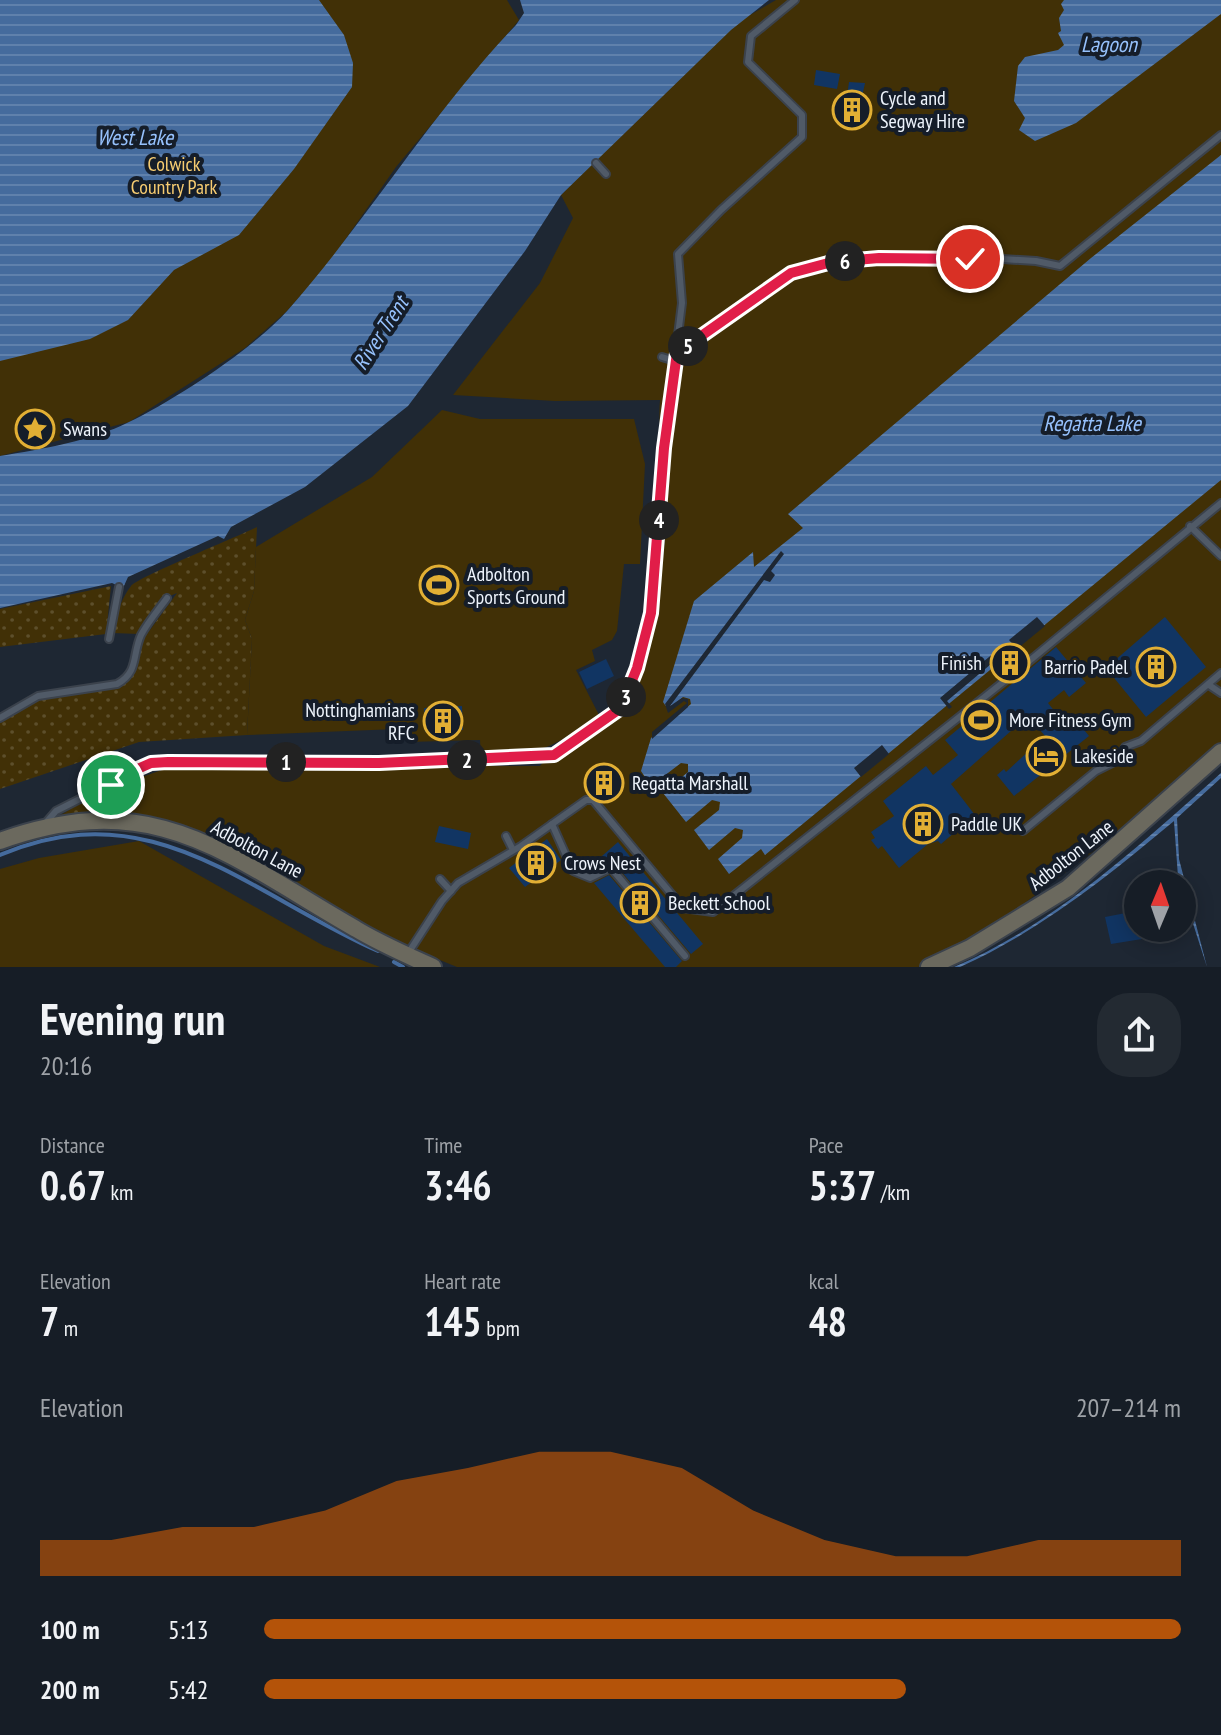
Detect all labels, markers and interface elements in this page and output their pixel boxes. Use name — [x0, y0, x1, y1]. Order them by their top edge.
water label: Lagoon — [1081, 30, 1138, 58]
place label: Cycle and Segway Hire — [880, 85, 965, 134]
building icon: Cycle and Segway Hire — [831, 89, 873, 131]
water label: West Lake — [97, 123, 175, 151]
park label: Colwick Country Park — [131, 151, 218, 200]
pin — [936, 225, 1004, 293]
icon: check — [948, 237, 992, 281]
pin: 6 — [825, 241, 865, 281]
text: 6 — [840, 247, 850, 275]
water label: River Trent — [346, 289, 416, 375]
pin: 5 — [668, 326, 708, 366]
text: 5 — [683, 332, 693, 360]
place icon: Swans — [14, 408, 56, 450]
water label: Regatta Lake — [1043, 409, 1143, 437]
place label: Swans — [63, 416, 107, 442]
pin: 4 — [639, 500, 679, 540]
text: 4 — [654, 506, 664, 534]
place label: Adbolton Sports Ground — [467, 561, 565, 610]
sports icon: Adbolton Sports Ground — [418, 564, 460, 606]
building icon: Finish — [989, 642, 1031, 684]
building icon: Barrio Padel — [1135, 646, 1177, 688]
place label: Finish — [941, 650, 982, 676]
place label: Barrio Padel — [1044, 654, 1128, 680]
pin: 3 — [606, 677, 646, 717]
text: 3 — [621, 683, 631, 711]
place label: Nottinghamians RFC — [305, 697, 415, 746]
sports icon: More Fitness Gym — [960, 699, 1002, 741]
building icon: Nottinghamians RFC — [422, 700, 464, 742]
place label: More Fitness Gym — [1009, 707, 1132, 733]
hotel icon: Lakeside — [1025, 735, 1067, 777]
pin: 2 — [447, 740, 487, 780]
pin: 1 — [266, 742, 306, 782]
place label: Lakeside — [1074, 743, 1134, 769]
text: 2 — [462, 746, 472, 774]
text: 1 — [281, 748, 291, 776]
pin — [77, 751, 145, 819]
building icon: Regatta Marshall — [583, 762, 625, 804]
icon: arrive — [89, 763, 133, 807]
place label: Regatta Marshall — [632, 770, 748, 796]
building icon: Paddle UK — [902, 803, 944, 845]
place label: Paddle UK — [951, 811, 1022, 837]
street label: Adbolton Lane — [207, 814, 307, 884]
street label: Adbolton Lane — [1024, 814, 1118, 896]
building icon: Crows Nest — [515, 842, 557, 884]
place label: Crows Nest — [564, 850, 641, 876]
north arrow — [1124, 870, 1196, 942]
map controls — [1124, 870, 1196, 942]
building icon: Beckett School — [619, 882, 661, 924]
place label: Beckett School — [668, 890, 770, 916]
text: Evening run — [40, 990, 225, 1047]
button: share — [1097, 993, 1181, 1077]
text: 20:16 — [40, 1049, 92, 1082]
text: Distance — [40, 1131, 105, 1159]
text: Time — [424, 1131, 462, 1159]
text: Pace — [809, 1131, 843, 1159]
text: 0.67 — [40, 1159, 106, 1211]
text: 3:46 — [424, 1159, 492, 1211]
text: 5:37 — [809, 1159, 876, 1211]
text: km — [106, 1178, 133, 1206]
text: /km — [876, 1178, 910, 1206]
text: Elevation — [40, 1267, 111, 1295]
text: Heart rate — [424, 1267, 501, 1295]
text: kcal — [809, 1267, 839, 1295]
text: 7 — [40, 1295, 59, 1347]
text: 145 — [424, 1295, 482, 1347]
text: 48 — [809, 1295, 847, 1347]
text: m — [59, 1314, 78, 1342]
text: bpm — [482, 1314, 520, 1342]
text: Elevation — [40, 1391, 123, 1424]
text: 207–214 m — [1076, 1391, 1181, 1424]
text: 100 m — [40, 1613, 100, 1646]
text: 5:13 — [168, 1613, 208, 1646]
text: 200 m — [40, 1673, 100, 1706]
text: 5:42 — [168, 1673, 208, 1706]

